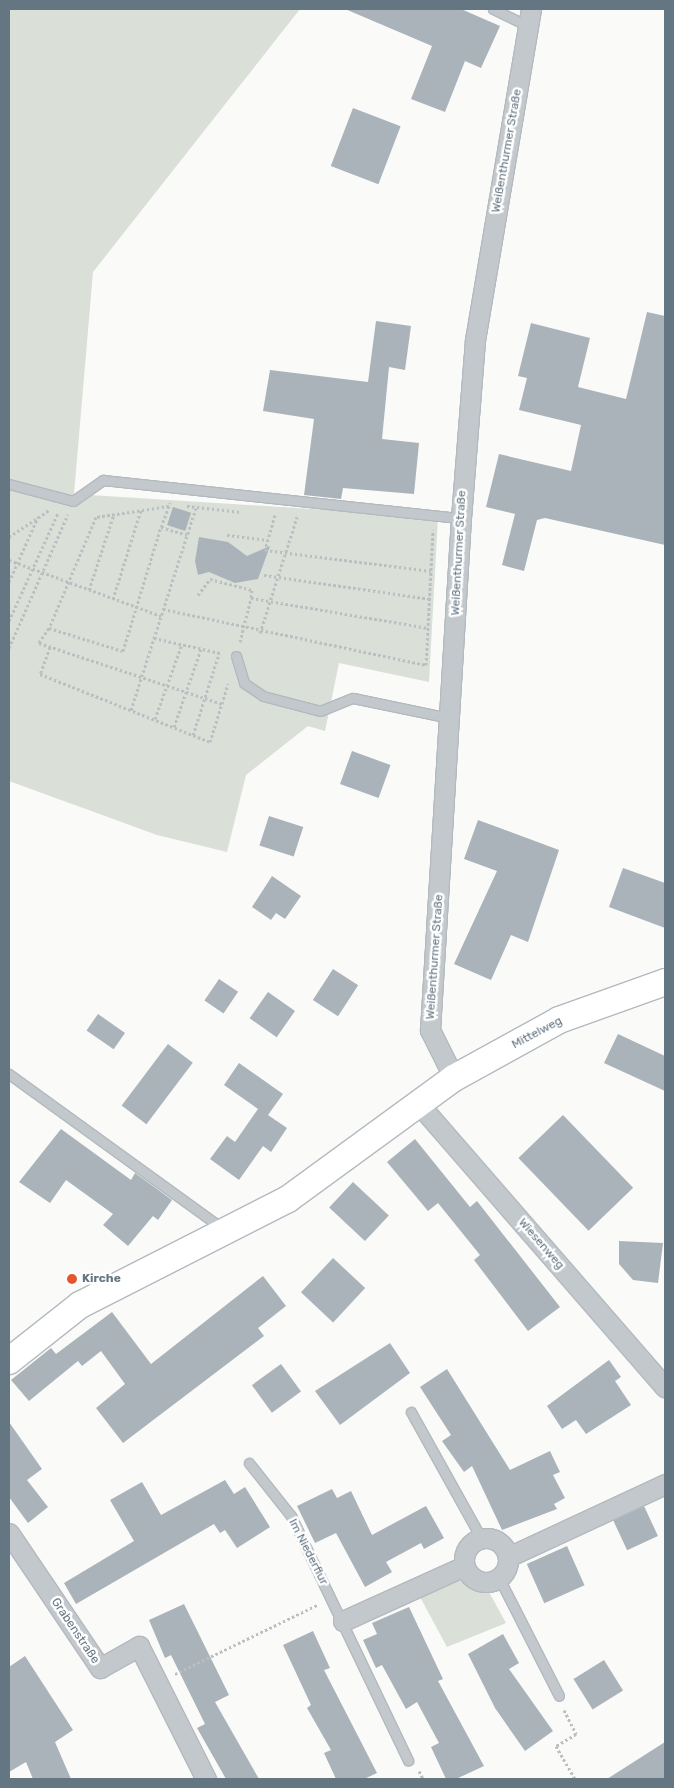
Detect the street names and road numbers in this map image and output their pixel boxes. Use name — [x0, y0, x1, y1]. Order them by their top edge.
street label: Weißenthurmer Straße — [489, 88, 525, 214]
street label: Weißenthurmer Straße — [449, 490, 469, 616]
street label: Weißenthurmer Straße — [423, 894, 447, 1020]
street label: Mittelweg — [509, 1014, 565, 1052]
street label: Wiesenweg — [515, 1216, 567, 1272]
street label: Im Niederflur — [285, 1517, 331, 1587]
street label: Grabenstraße — [48, 1595, 102, 1667]

